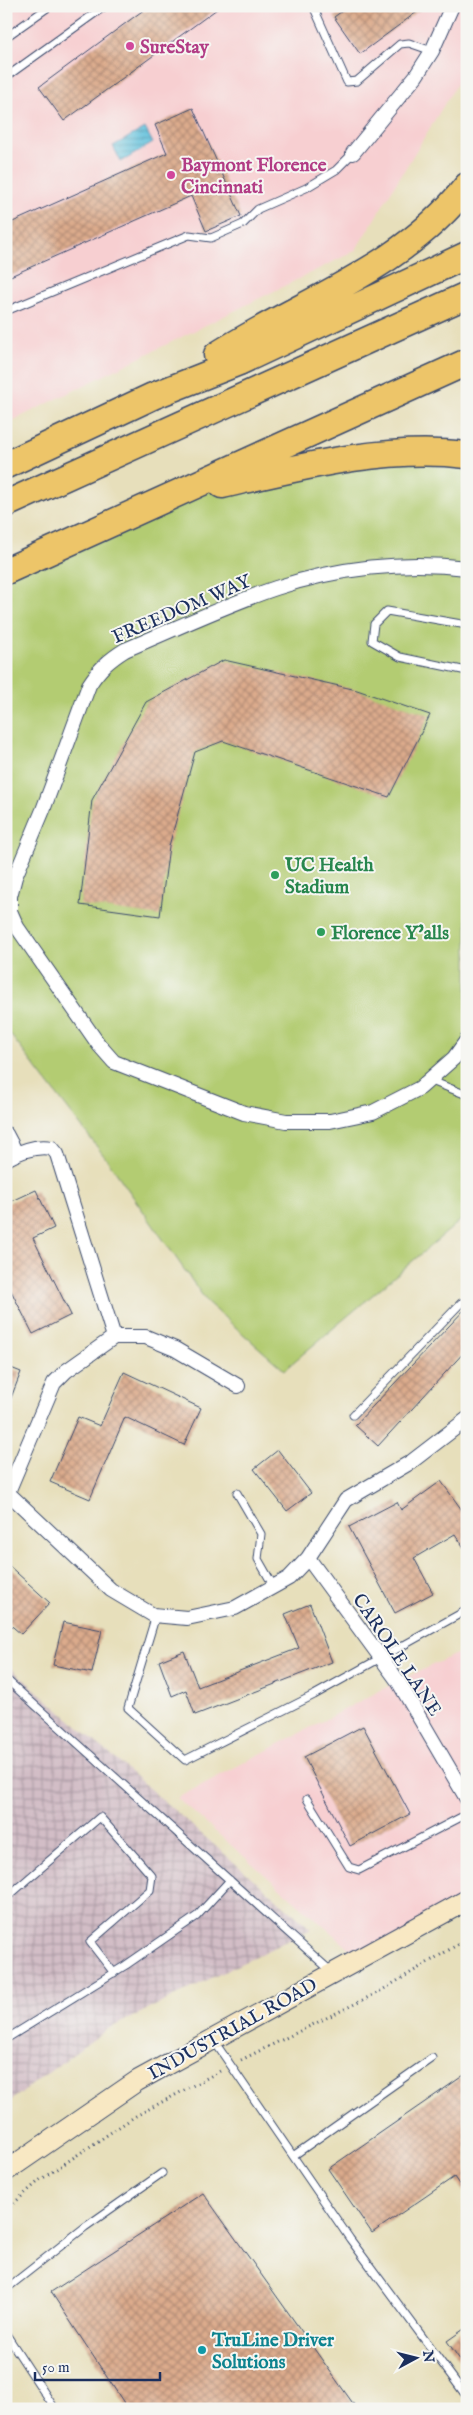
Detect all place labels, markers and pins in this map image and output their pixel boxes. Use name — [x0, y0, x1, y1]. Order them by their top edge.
place label: SureStay — [140, 36, 210, 60]
marker: SureStay — [124, 40, 136, 52]
place label: Baymont Florence Cincinnati — [181, 154, 327, 200]
marker: Baymont Florence Cincinnati — [165, 169, 177, 181]
place label: UC Health Stadium — [284, 854, 374, 900]
marker: UC Health Stadium — [269, 869, 281, 881]
place label: Florence Y'alls — [331, 922, 449, 946]
marker: Florence Y'alls — [315, 926, 327, 938]
place label: TruLine Driver Solutions — [211, 2329, 335, 2375]
marker: TruLine Driver Solutions — [196, 2344, 208, 2356]

